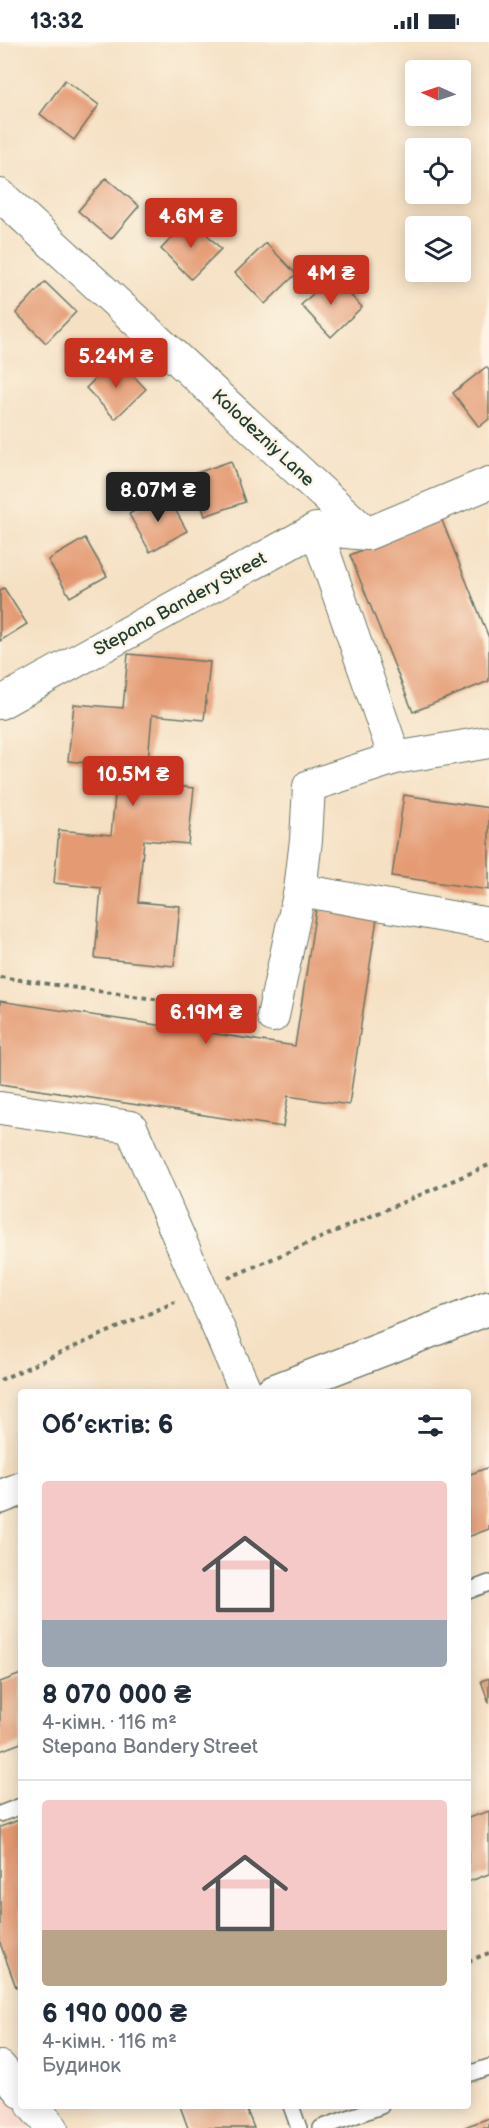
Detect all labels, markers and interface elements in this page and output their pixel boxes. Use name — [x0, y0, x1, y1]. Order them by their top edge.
text: 13:32 — [30, 8, 83, 35]
north arrow — [405, 60, 471, 126]
map controls — [405, 60, 471, 282]
button: locate — [405, 138, 471, 204]
pin: 4.6M ₴ — [142, 198, 240, 249]
text: 4.6M ₴ — [159, 205, 223, 229]
button: layers — [405, 216, 471, 282]
pin: 4M ₴ — [295, 255, 367, 306]
text: 4M ₴ — [307, 262, 355, 286]
pin: 5.24M ₴ — [61, 338, 171, 389]
text: 5.24M ₴ — [79, 345, 153, 369]
street label: Kolodezniy Lane — [207, 385, 319, 491]
pin: 8.07M ₴ — [103, 472, 213, 523]
text: 8.07M ₴ — [120, 479, 196, 503]
street label: Stepana Bandery Street — [90, 547, 270, 660]
pin: 10.5M ₴ — [78, 756, 188, 807]
text: 10.5M ₴ — [97, 763, 169, 787]
pin: 6.19M ₴ — [151, 994, 261, 1045]
text: 6.19M ₴ — [170, 1001, 242, 1025]
icon: filters — [414, 1409, 447, 1442]
text: Об’єктів: 6 — [42, 1410, 173, 1441]
icon: home — [191, 1520, 299, 1628]
text: 8 070 000 ₴ — [42, 1680, 191, 1711]
text: 4-кімн. · 116 m² — [42, 1711, 177, 1735]
text: Stepana Bandery Street — [42, 1735, 258, 1759]
icon: home — [191, 1839, 299, 1947]
text: 6 190 000 ₴ — [42, 1999, 187, 2030]
text: 4-кімн. · 116 m² — [42, 2030, 177, 2054]
text: Будинок — [42, 2054, 121, 2078]

